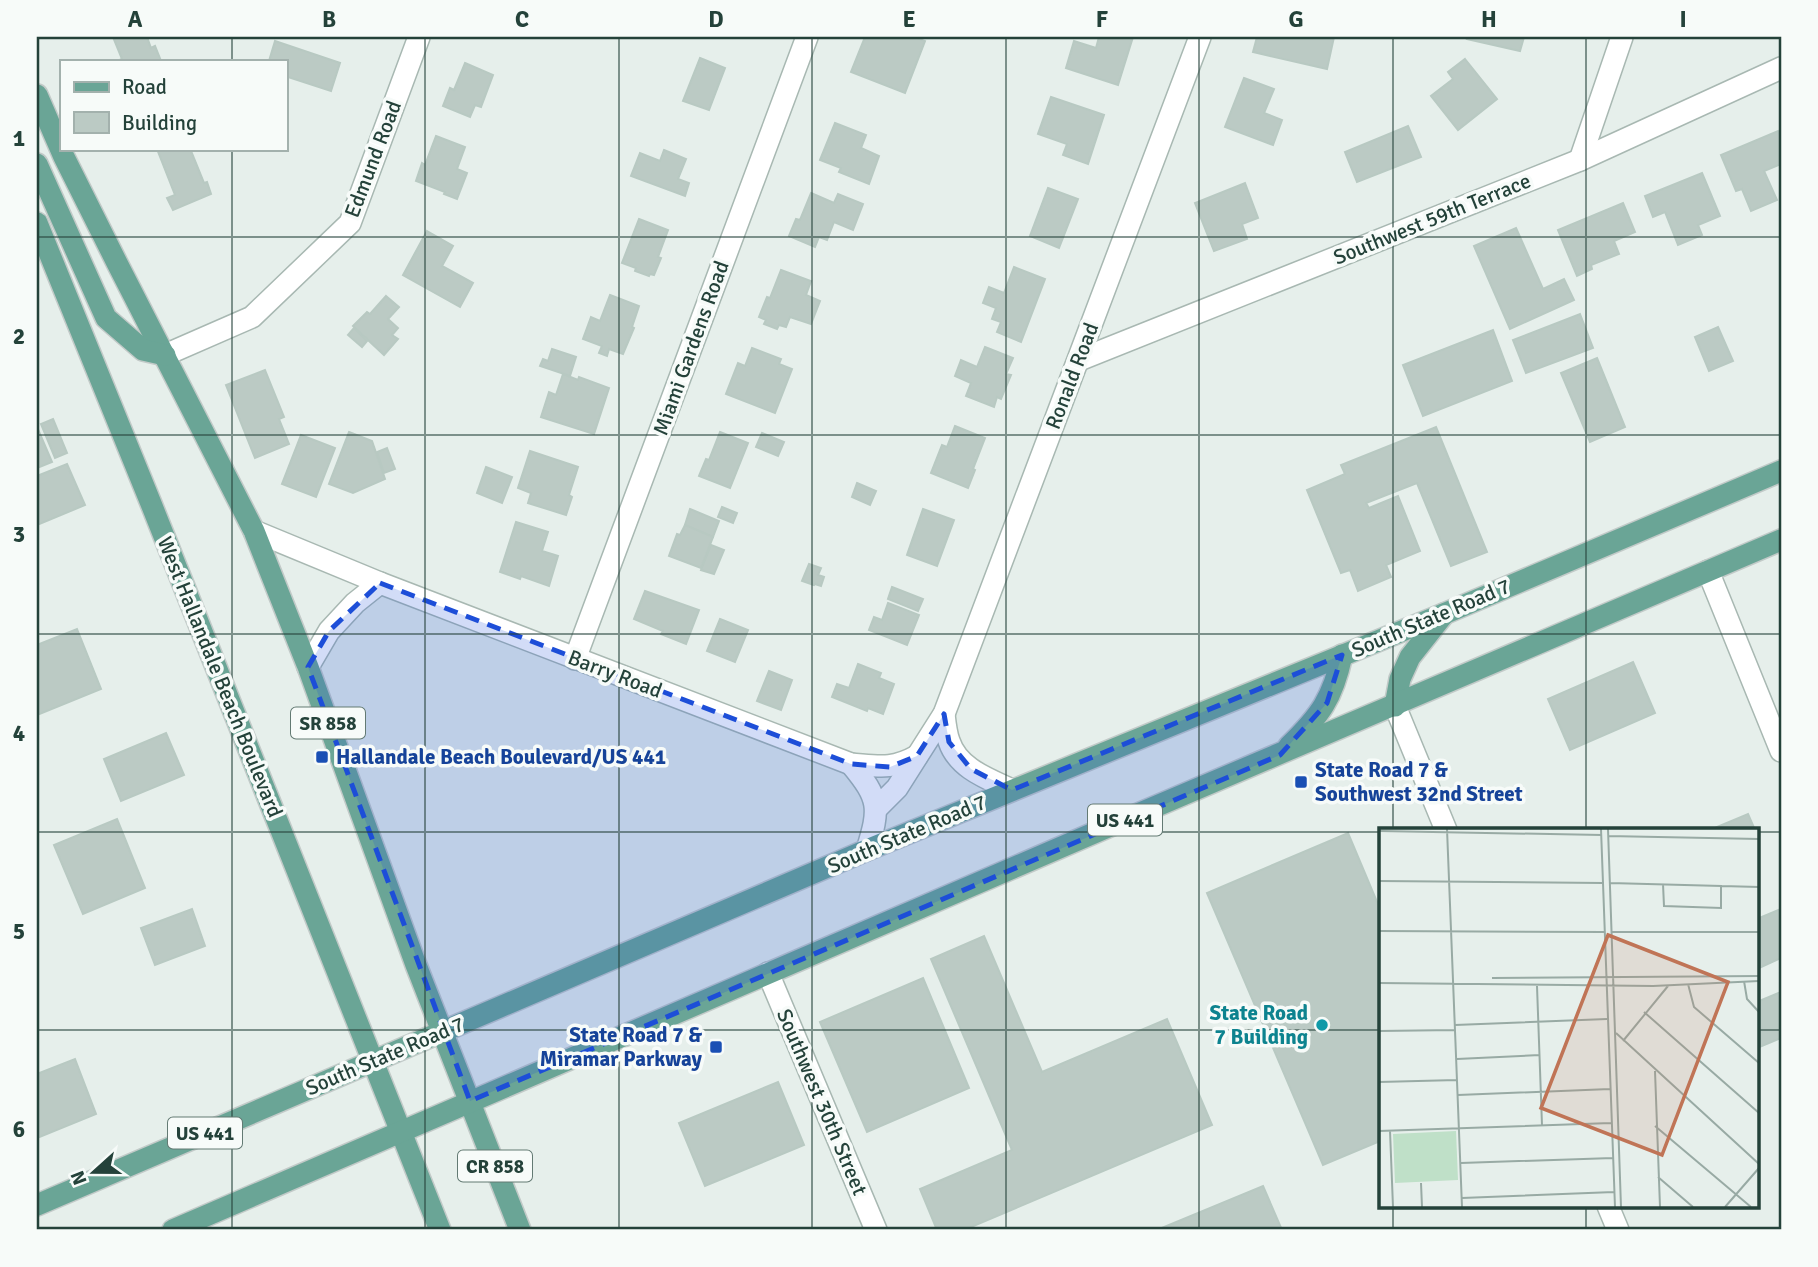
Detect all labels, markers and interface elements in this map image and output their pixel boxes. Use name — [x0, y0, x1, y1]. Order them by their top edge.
text: A — [128, 5, 143, 34]
text: B — [322, 5, 336, 34]
text: C — [515, 5, 529, 34]
text: D — [708, 5, 724, 34]
text: E — [902, 5, 916, 34]
text: F — [1096, 5, 1108, 34]
text: G — [1288, 5, 1304, 34]
text: H — [1481, 5, 1497, 34]
text: I — [1679, 5, 1687, 34]
legend — [60, 60, 287, 150]
text: Road — [122, 74, 167, 100]
street label: Edmund Road — [339, 97, 407, 221]
text: Building — [122, 110, 197, 136]
text: 1 — [13, 124, 25, 153]
street label: Southwest 59th Terrace — [1330, 168, 1534, 270]
street label: Miami Gardens Road — [647, 257, 735, 439]
street label: Ronald Road — [1040, 319, 1104, 433]
text: 2 — [13, 322, 25, 351]
text: 3 — [13, 520, 25, 549]
street label: West Hallandale Beach Boulevard — [152, 533, 288, 821]
street label: South State Road 7 — [1348, 573, 1514, 663]
street label: Barry Road — [564, 644, 666, 704]
road number: SR 858 — [291, 708, 365, 738]
text: 4 — [13, 719, 25, 748]
place label: Hallandale Beach Boulevard/US 441 — [336, 744, 666, 770]
marker: Hallandale Beach Boulevard/US 441 — [314, 749, 330, 765]
place label: State Road 7 & Southwest 32nd Street — [1315, 757, 1523, 807]
marker: State Road 7 & Southwest 32nd Street — [1293, 774, 1309, 790]
street label: South State Road 7 — [824, 789, 990, 879]
road number: US 441 — [1088, 804, 1162, 835]
inset map — [1379, 828, 1758, 1208]
text: 5 — [13, 917, 25, 946]
place label: State Road 7 Building — [1210, 1000, 1308, 1050]
street label: Southwest 30th Street — [771, 1005, 873, 1199]
street label: South State Road 7 — [302, 1011, 468, 1101]
marker: State Road 7 Building — [1314, 1017, 1330, 1033]
place label: State Road 7 & Miramar Parkway — [540, 1022, 703, 1072]
marker: State Road 7 & Miramar Parkway — [708, 1039, 724, 1055]
text: 6 — [13, 1115, 25, 1144]
road number: US 441 — [168, 1118, 242, 1148]
north arrow — [60, 1138, 130, 1208]
road number: CR 858 — [458, 1150, 532, 1182]
text: N — [65, 1167, 93, 1188]

